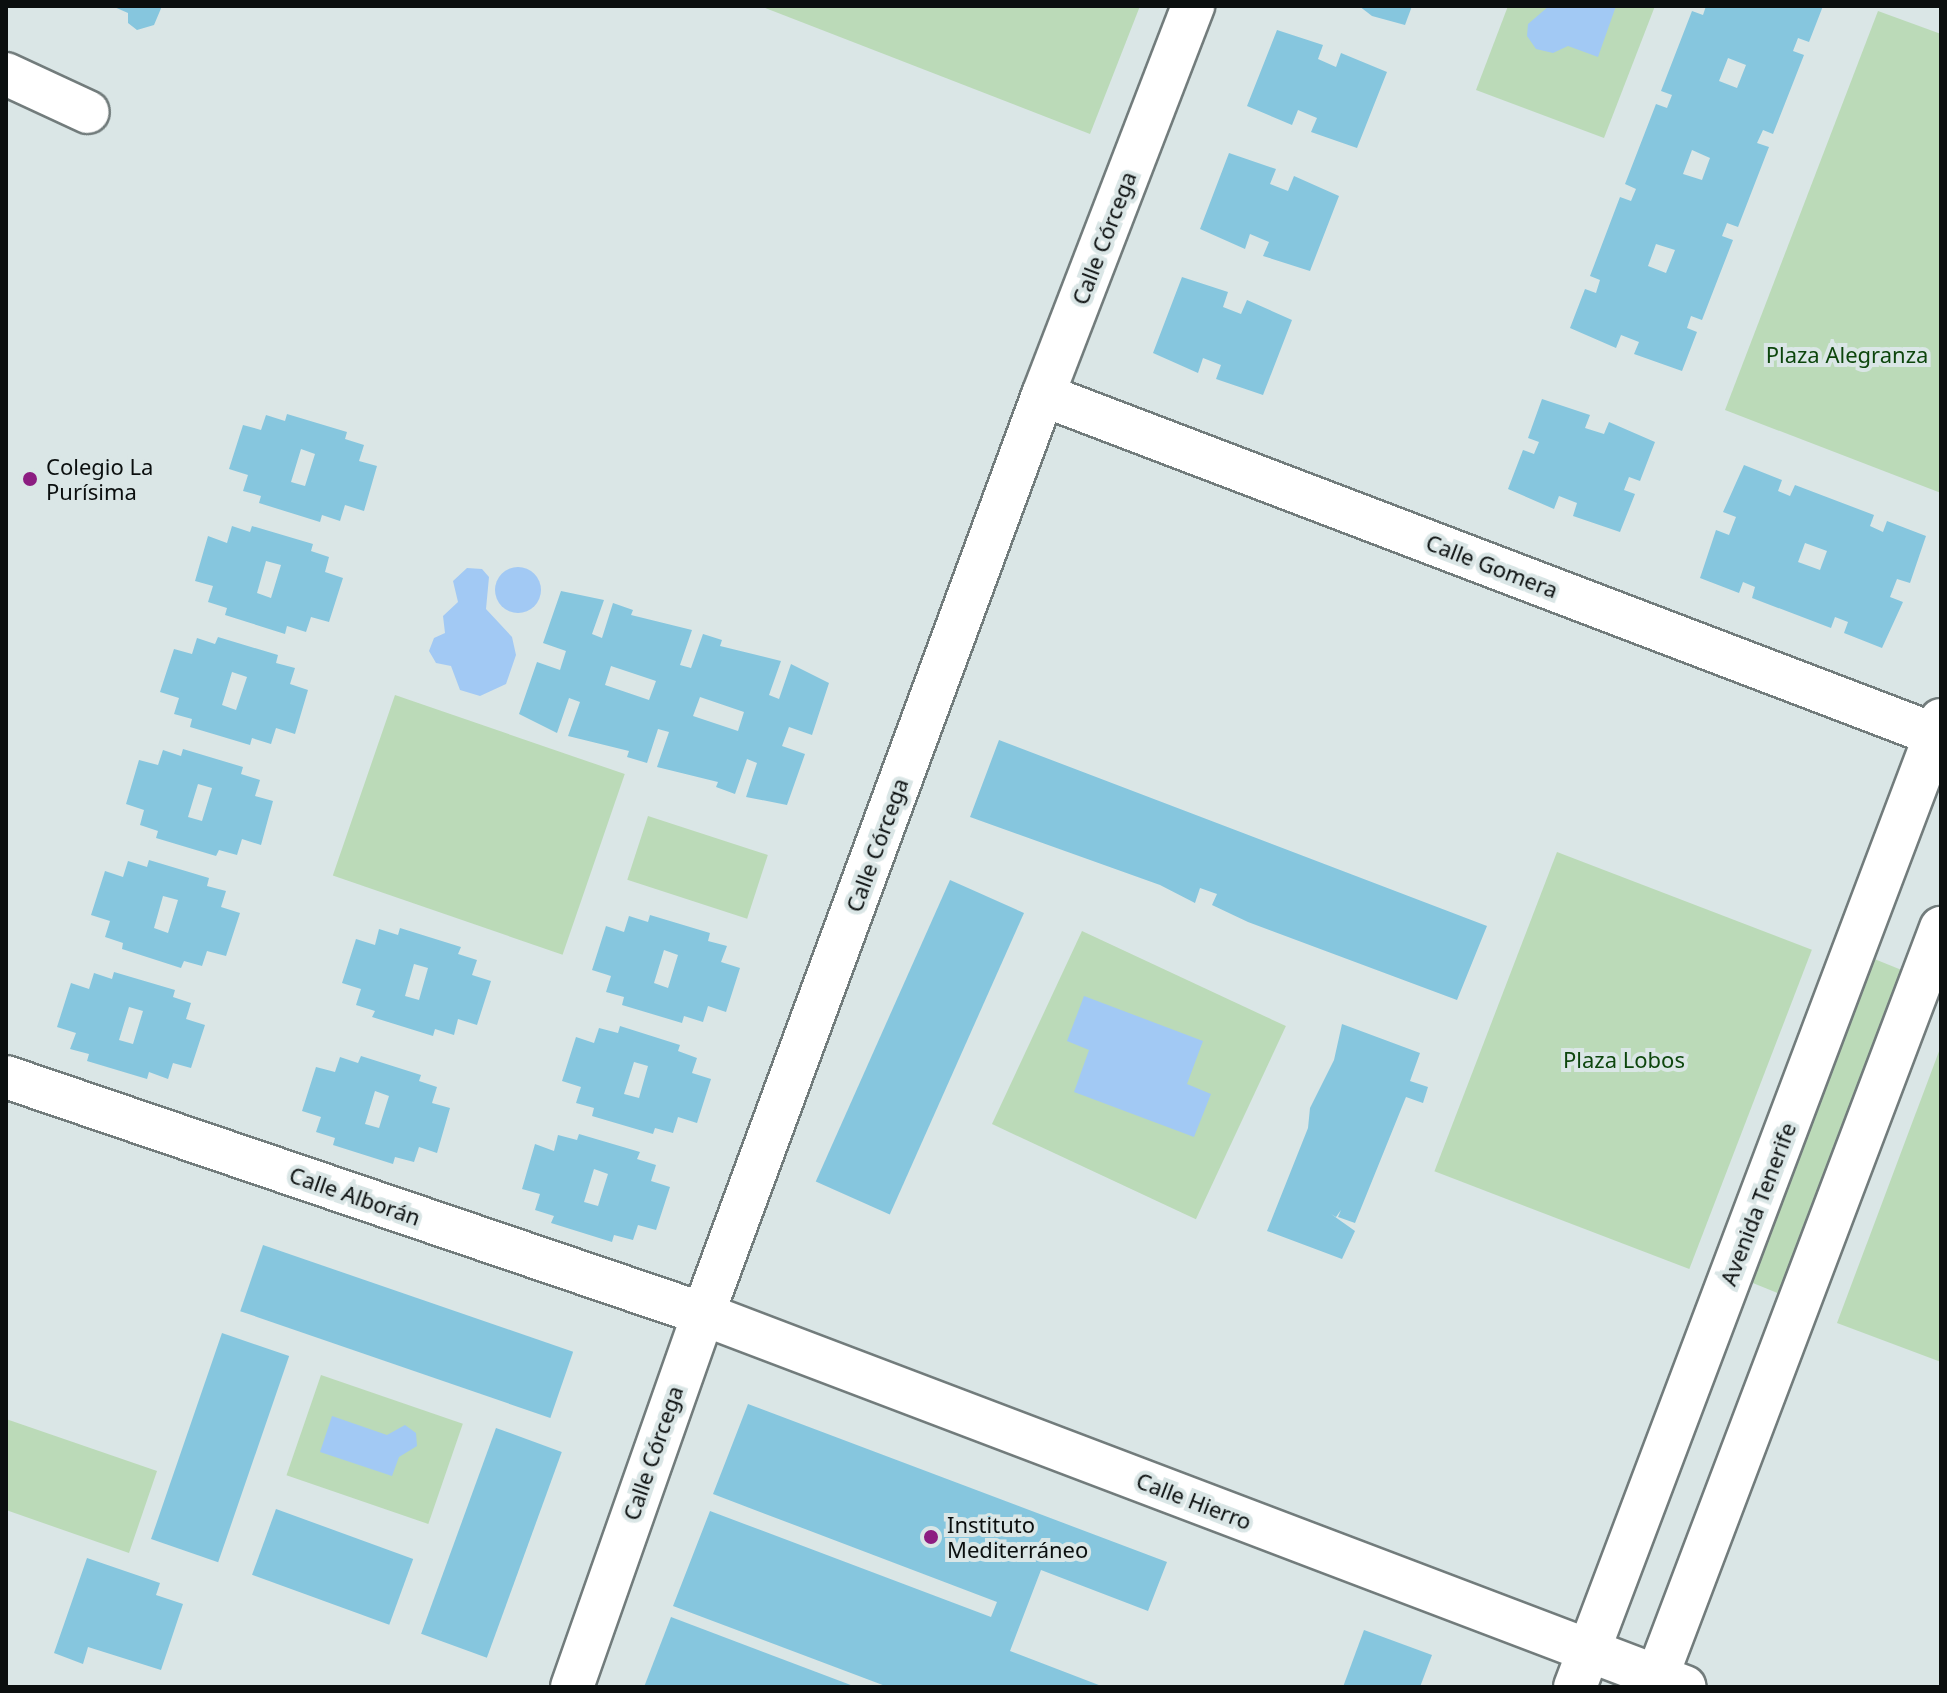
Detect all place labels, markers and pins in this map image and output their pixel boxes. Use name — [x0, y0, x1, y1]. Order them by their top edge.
place label: Colegio La Purísima — [46, 453, 153, 504]
marker: Colegio La Purísima — [21, 470, 39, 488]
place label: Instituto Mediterráneo — [947, 1511, 1088, 1562]
marker: Instituto Mediterráneo — [922, 1528, 940, 1546]

